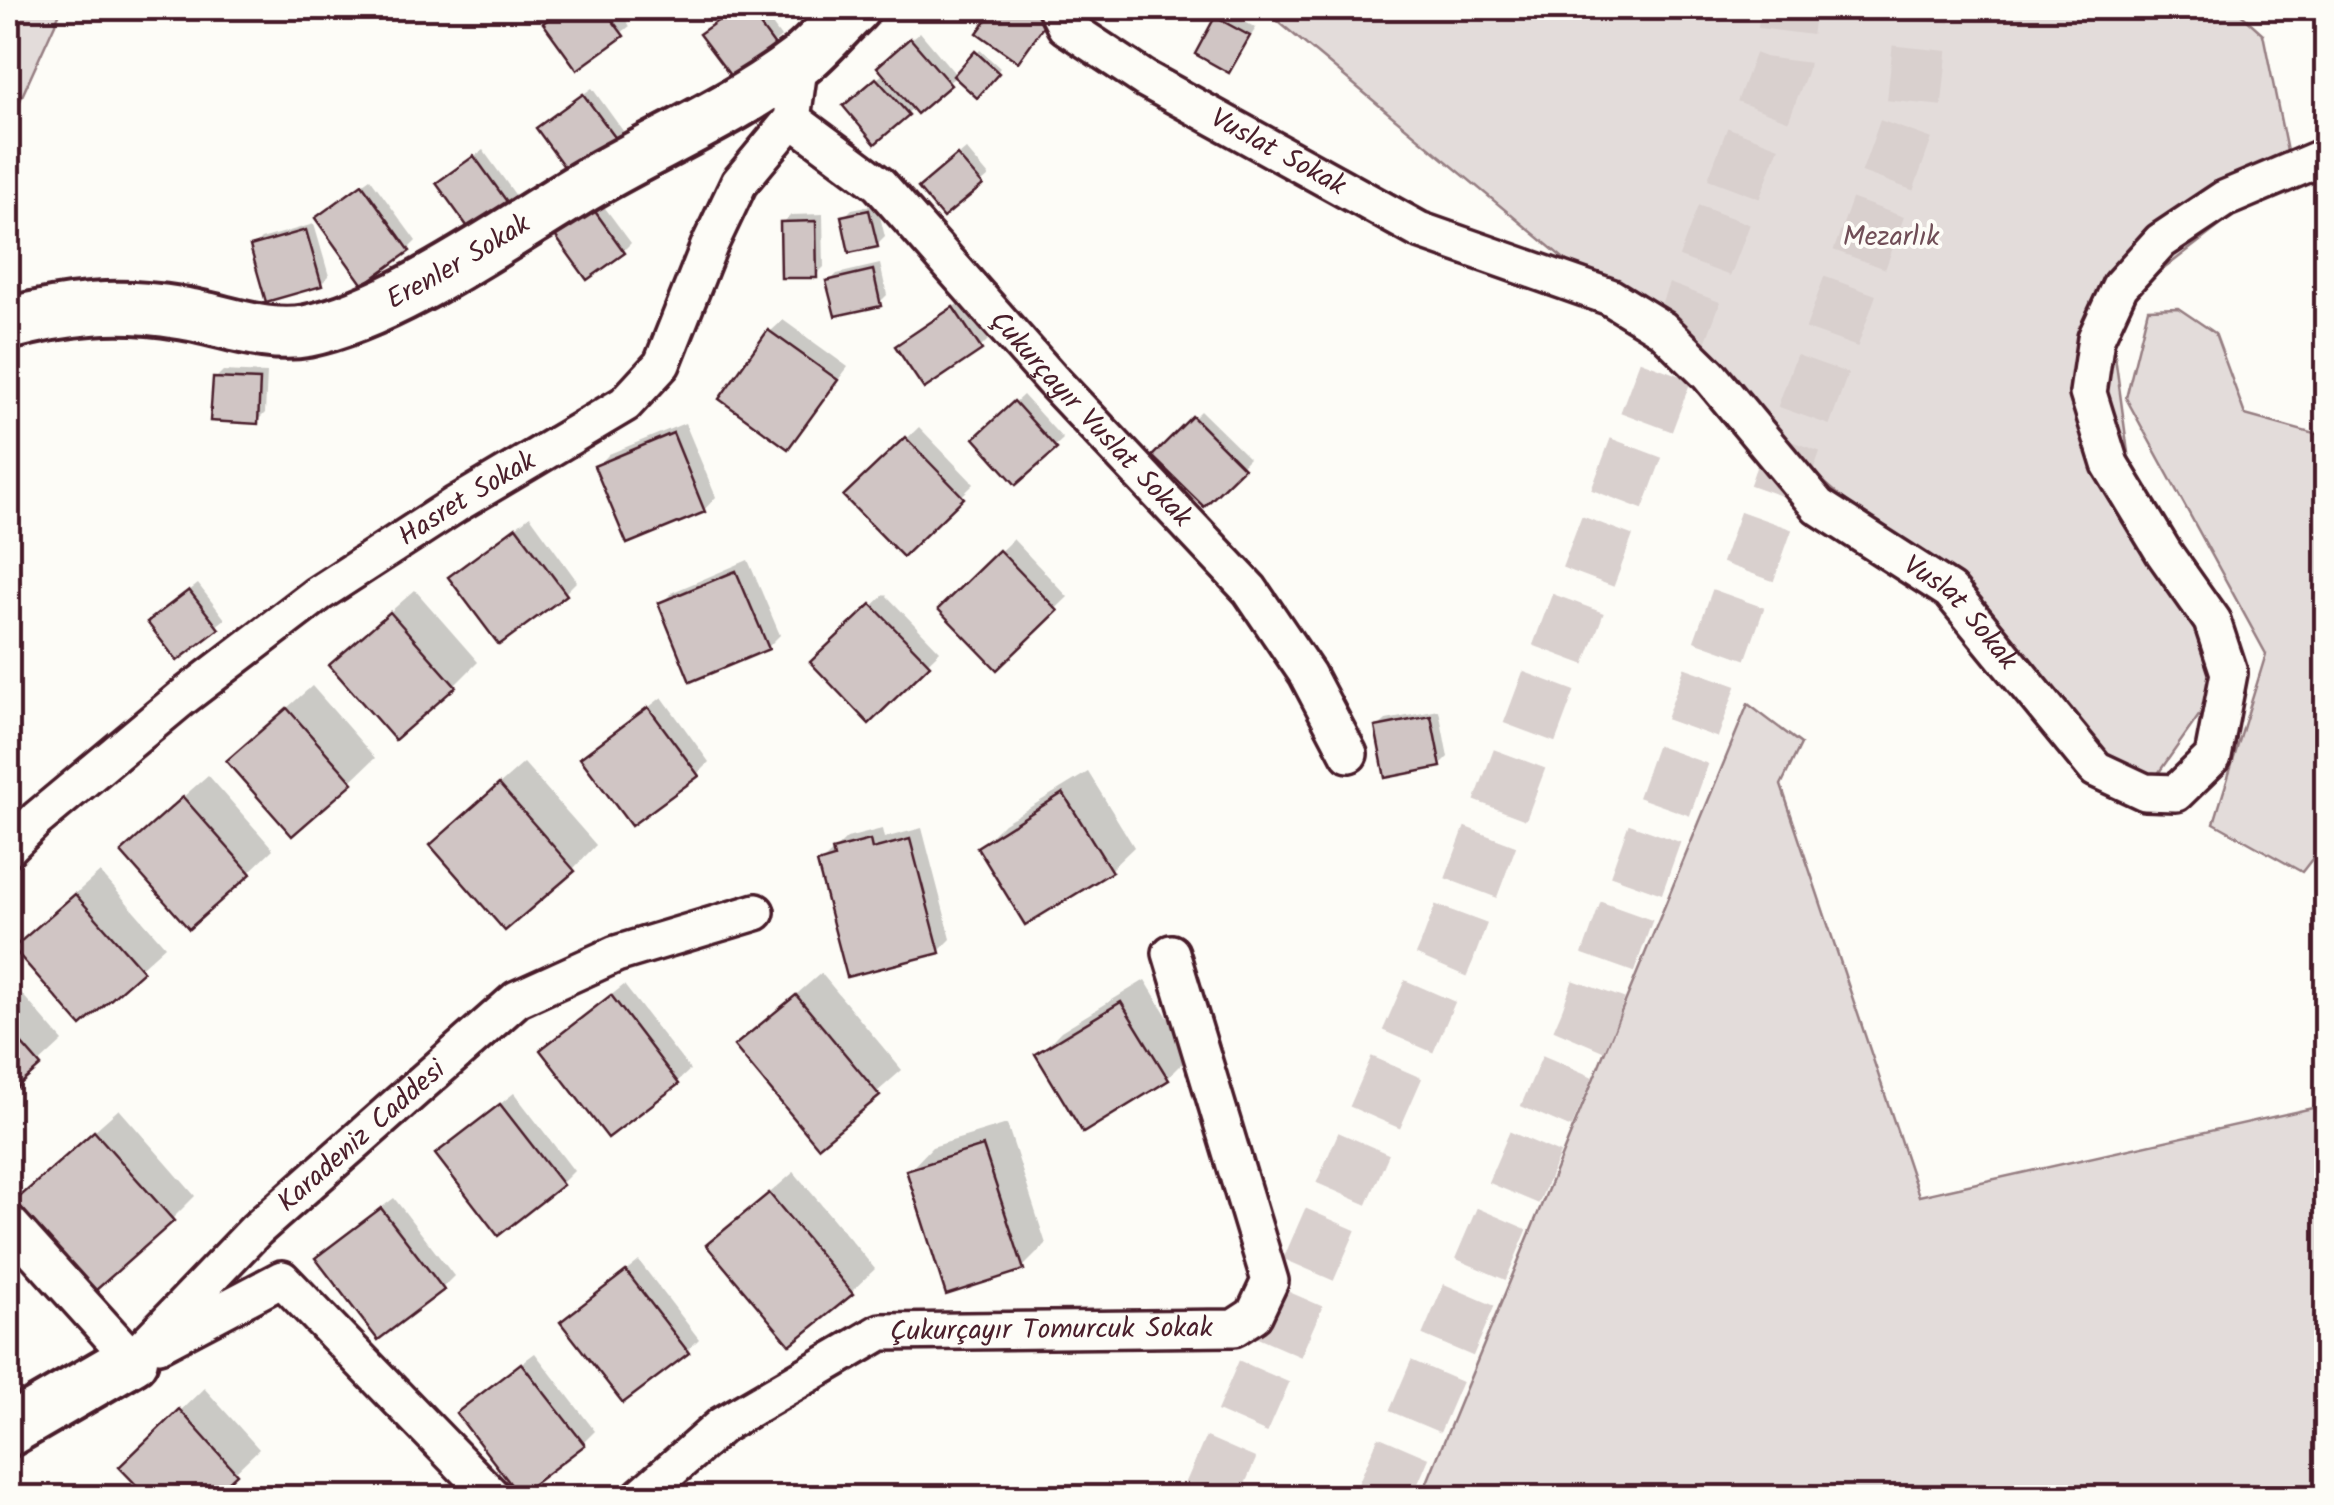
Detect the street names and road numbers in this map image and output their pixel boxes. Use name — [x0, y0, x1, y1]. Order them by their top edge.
street label: Vuslat Sokak — [1202, 97, 1355, 208]
street label: Erenler Sokak — [379, 202, 540, 322]
street label: Çukurçayır Vuslat Sokak — [978, 301, 1203, 539]
street label: Hasret Sokak — [389, 439, 545, 559]
street label: Vuslat Sokak — [1894, 544, 2030, 681]
street label: Karadeniz Caddesi — [267, 1048, 457, 1224]
street label: Çukurçayır Tomurcuk Sokak — [890, 1306, 1214, 1354]

